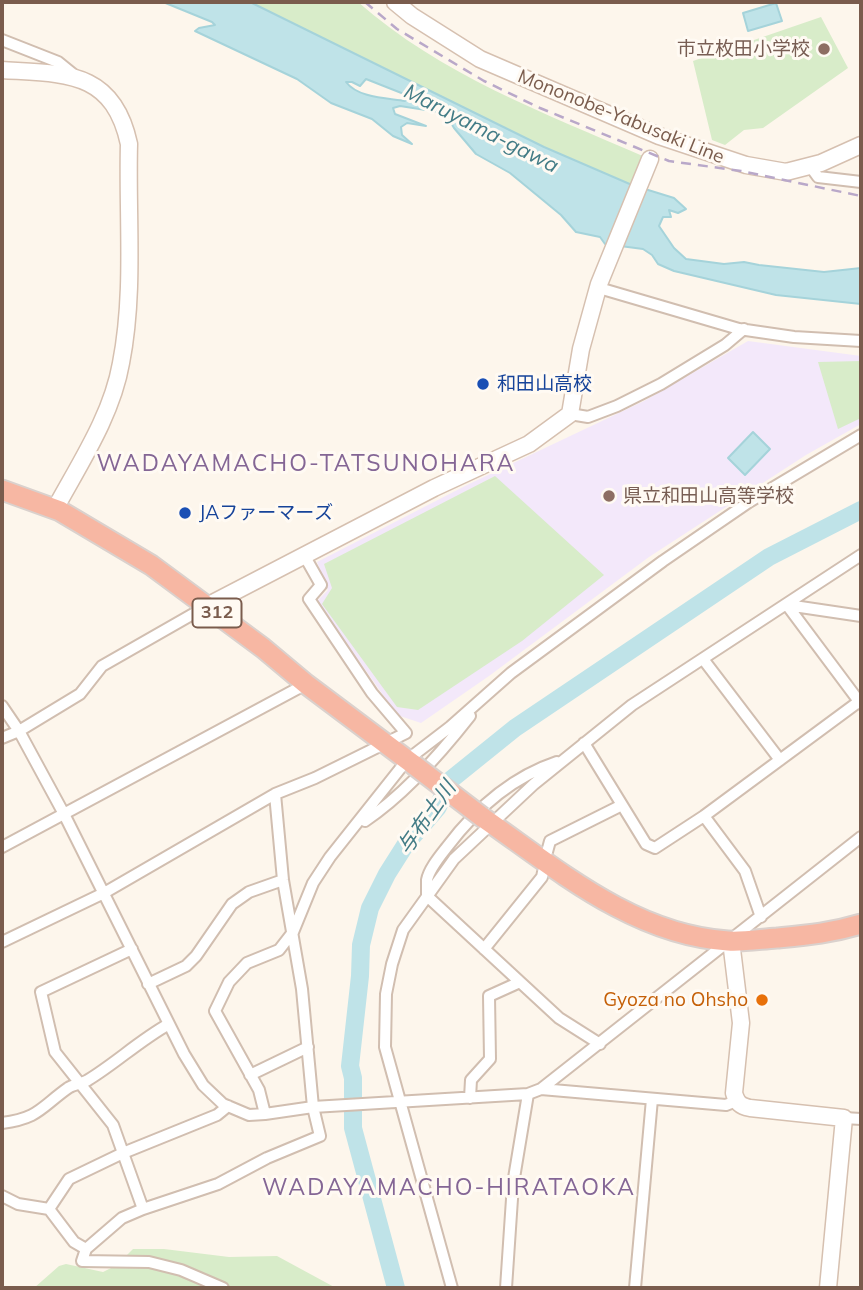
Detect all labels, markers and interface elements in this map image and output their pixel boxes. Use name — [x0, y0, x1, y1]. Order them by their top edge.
place label: 市立枚田小学校 — [677, 38, 810, 60]
marker: 市立枚田小学校 — [816, 41, 832, 57]
street label: Mononobe-Yabusaki Line — [514, 65, 728, 169]
water label: Maruyama-gawa — [400, 79, 562, 179]
place label: 和田山高校 — [497, 373, 592, 395]
marker: 和田山高校 — [475, 376, 491, 392]
district label: WADAYAMACHO-TATSUNOHARA — [99, 450, 513, 478]
place label: 県立和田山高等学校 — [623, 485, 794, 507]
marker: 県立和田山高等学校 — [601, 488, 617, 504]
place label: JAファーマーズ — [199, 502, 333, 524]
marker: JAファーマーズ — [177, 505, 193, 521]
road number: 312 — [192, 598, 242, 628]
water label: 与布土川 — [393, 776, 461, 860]
place label: Gyoza no Ohsho — [603, 989, 748, 1011]
marker: Gyoza no Ohsho — [754, 992, 770, 1008]
district label: WADAYAMACHO-HIRATAOKA — [265, 1174, 633, 1202]

